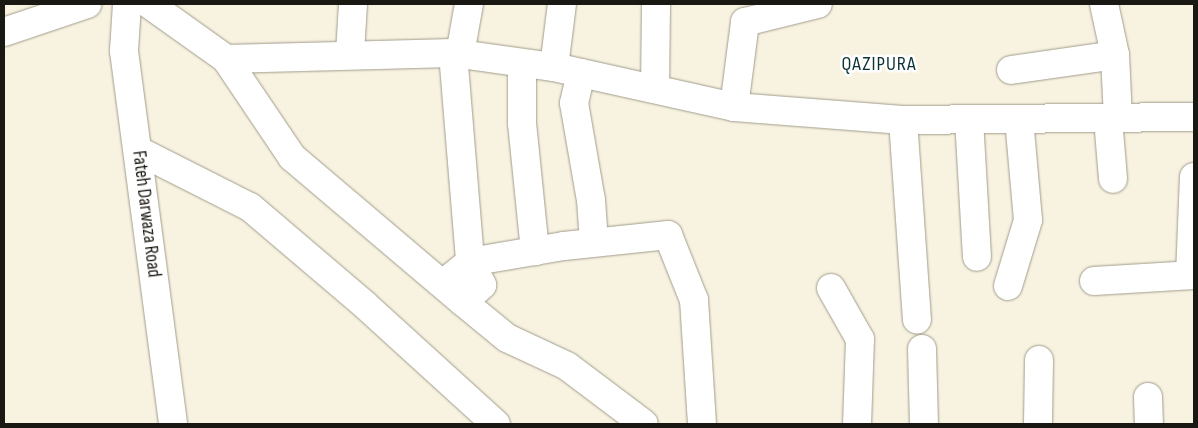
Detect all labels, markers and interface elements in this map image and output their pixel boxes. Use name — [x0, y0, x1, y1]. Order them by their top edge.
district label: QAZIPURA — [841, 52, 917, 76]
street label: Fateh Darwaza Road — [127, 149, 165, 279]

